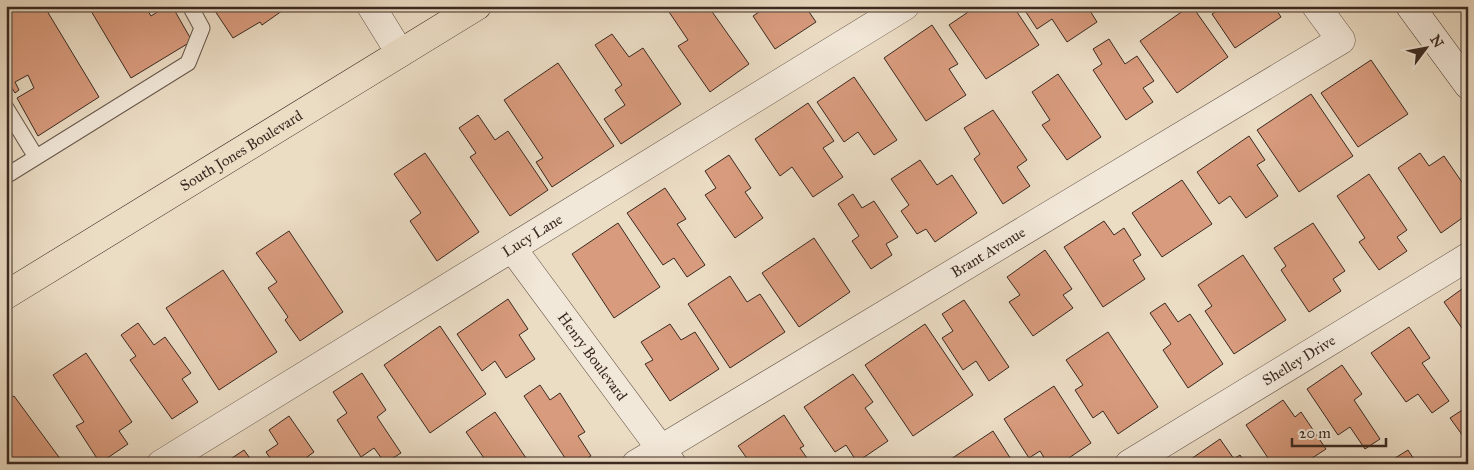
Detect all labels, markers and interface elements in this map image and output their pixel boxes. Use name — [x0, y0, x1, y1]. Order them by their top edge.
north arrow — [1402, 22, 1452, 72]
text: N — [1426, 32, 1447, 51]
street label: South Jones Boulevard — [177, 106, 306, 195]
street label: Lucy Lane — [499, 210, 566, 261]
street label: Brant Avenue — [948, 223, 1029, 281]
street label: Henry Boulevard — [554, 309, 631, 405]
street label: Shelley Drive — [1259, 331, 1339, 389]
scale bar — [1292, 415, 1385, 447]
text: 20 m — [1299, 424, 1331, 442]

